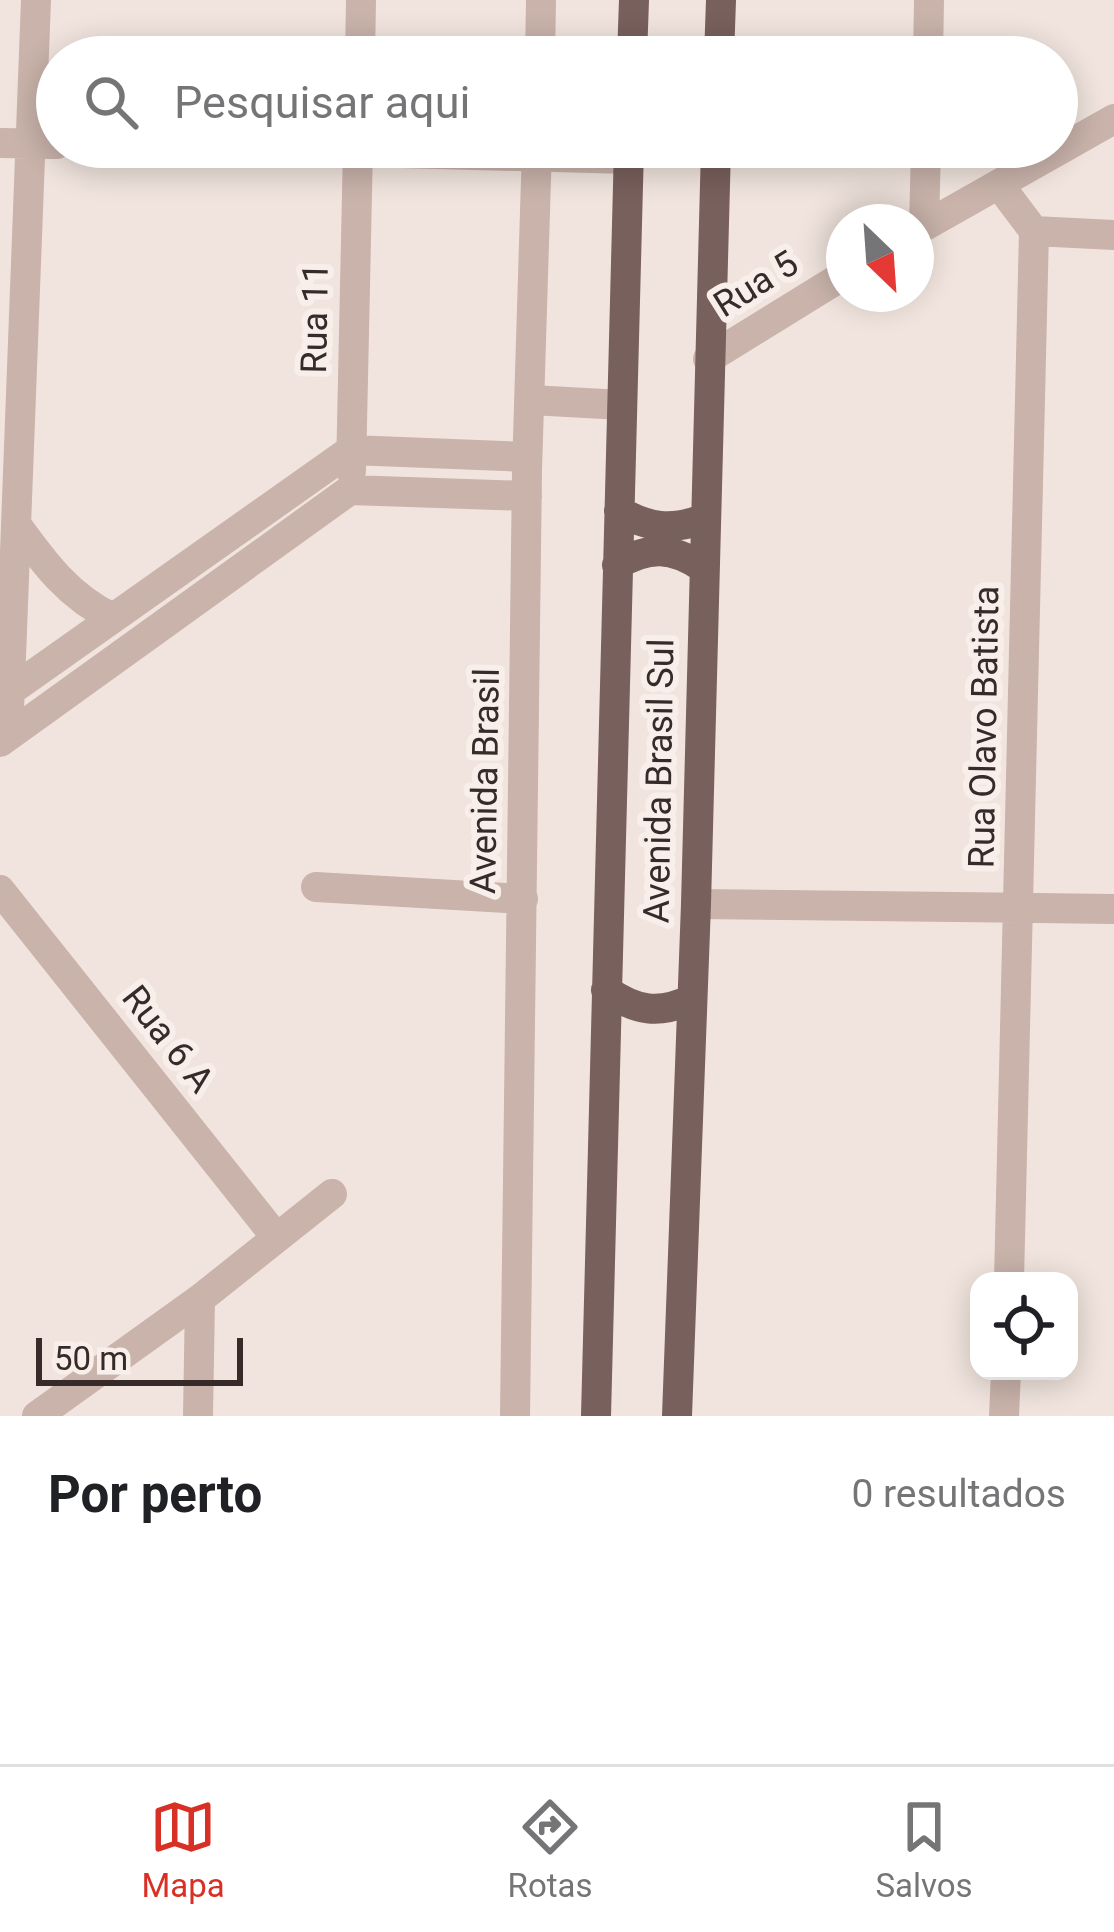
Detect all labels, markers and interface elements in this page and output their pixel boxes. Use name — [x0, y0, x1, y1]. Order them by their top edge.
search box — [36, 36, 1078, 168]
icon: search — [78, 69, 144, 135]
text: Pesquisar aqui — [174, 76, 470, 129]
north arrow — [826, 204, 934, 312]
street label: Rua 5 — [706, 242, 806, 326]
street label: Rua 11 — [293, 262, 337, 374]
street label: Rua Olavo Batista — [961, 585, 1007, 869]
street label: Avenida Brasil Sul — [636, 638, 682, 924]
street label: Avenida Brasil — [462, 668, 508, 894]
street label: Rua 6 A — [114, 978, 223, 1101]
map controls — [970, 1272, 1078, 1380]
button: locate — [970, 1272, 1078, 1380]
scale bar — [36, 1332, 243, 1385]
text: 50 m — [54, 1339, 128, 1378]
text: Por perto — [48, 1465, 262, 1524]
text: 0 resultados — [851, 1471, 1066, 1517]
tab: Mapa — [141, 1794, 225, 1905]
tab: Rotas — [508, 1794, 593, 1905]
tab: Salvos — [875, 1794, 973, 1905]

